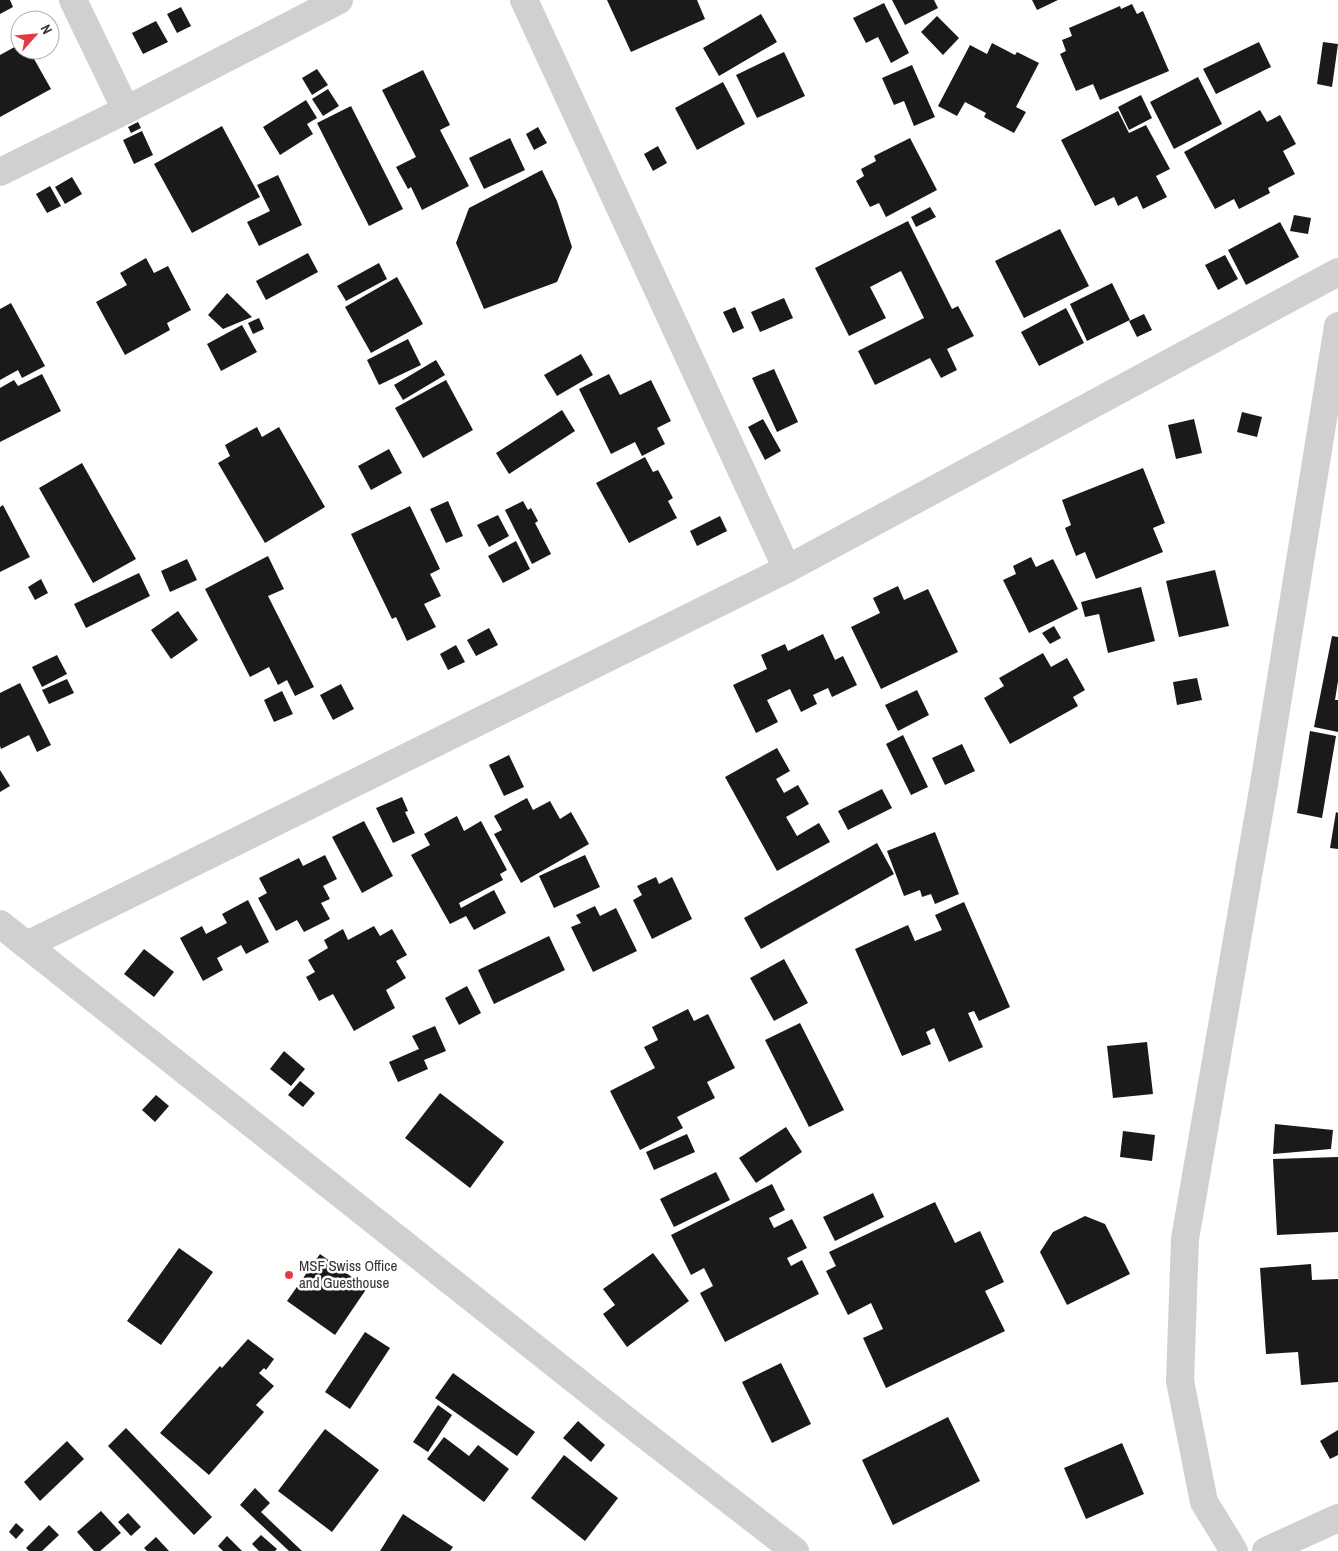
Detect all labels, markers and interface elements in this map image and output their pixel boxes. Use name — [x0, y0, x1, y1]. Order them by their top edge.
north arrow — [10, 10, 60, 60]
text: N — [37, 21, 56, 37]
place label: MSF Swiss Office and Guesthouse — [299, 1255, 397, 1293]
marker: MSF Swiss Office and Guesthouse — [283, 1269, 295, 1281]

